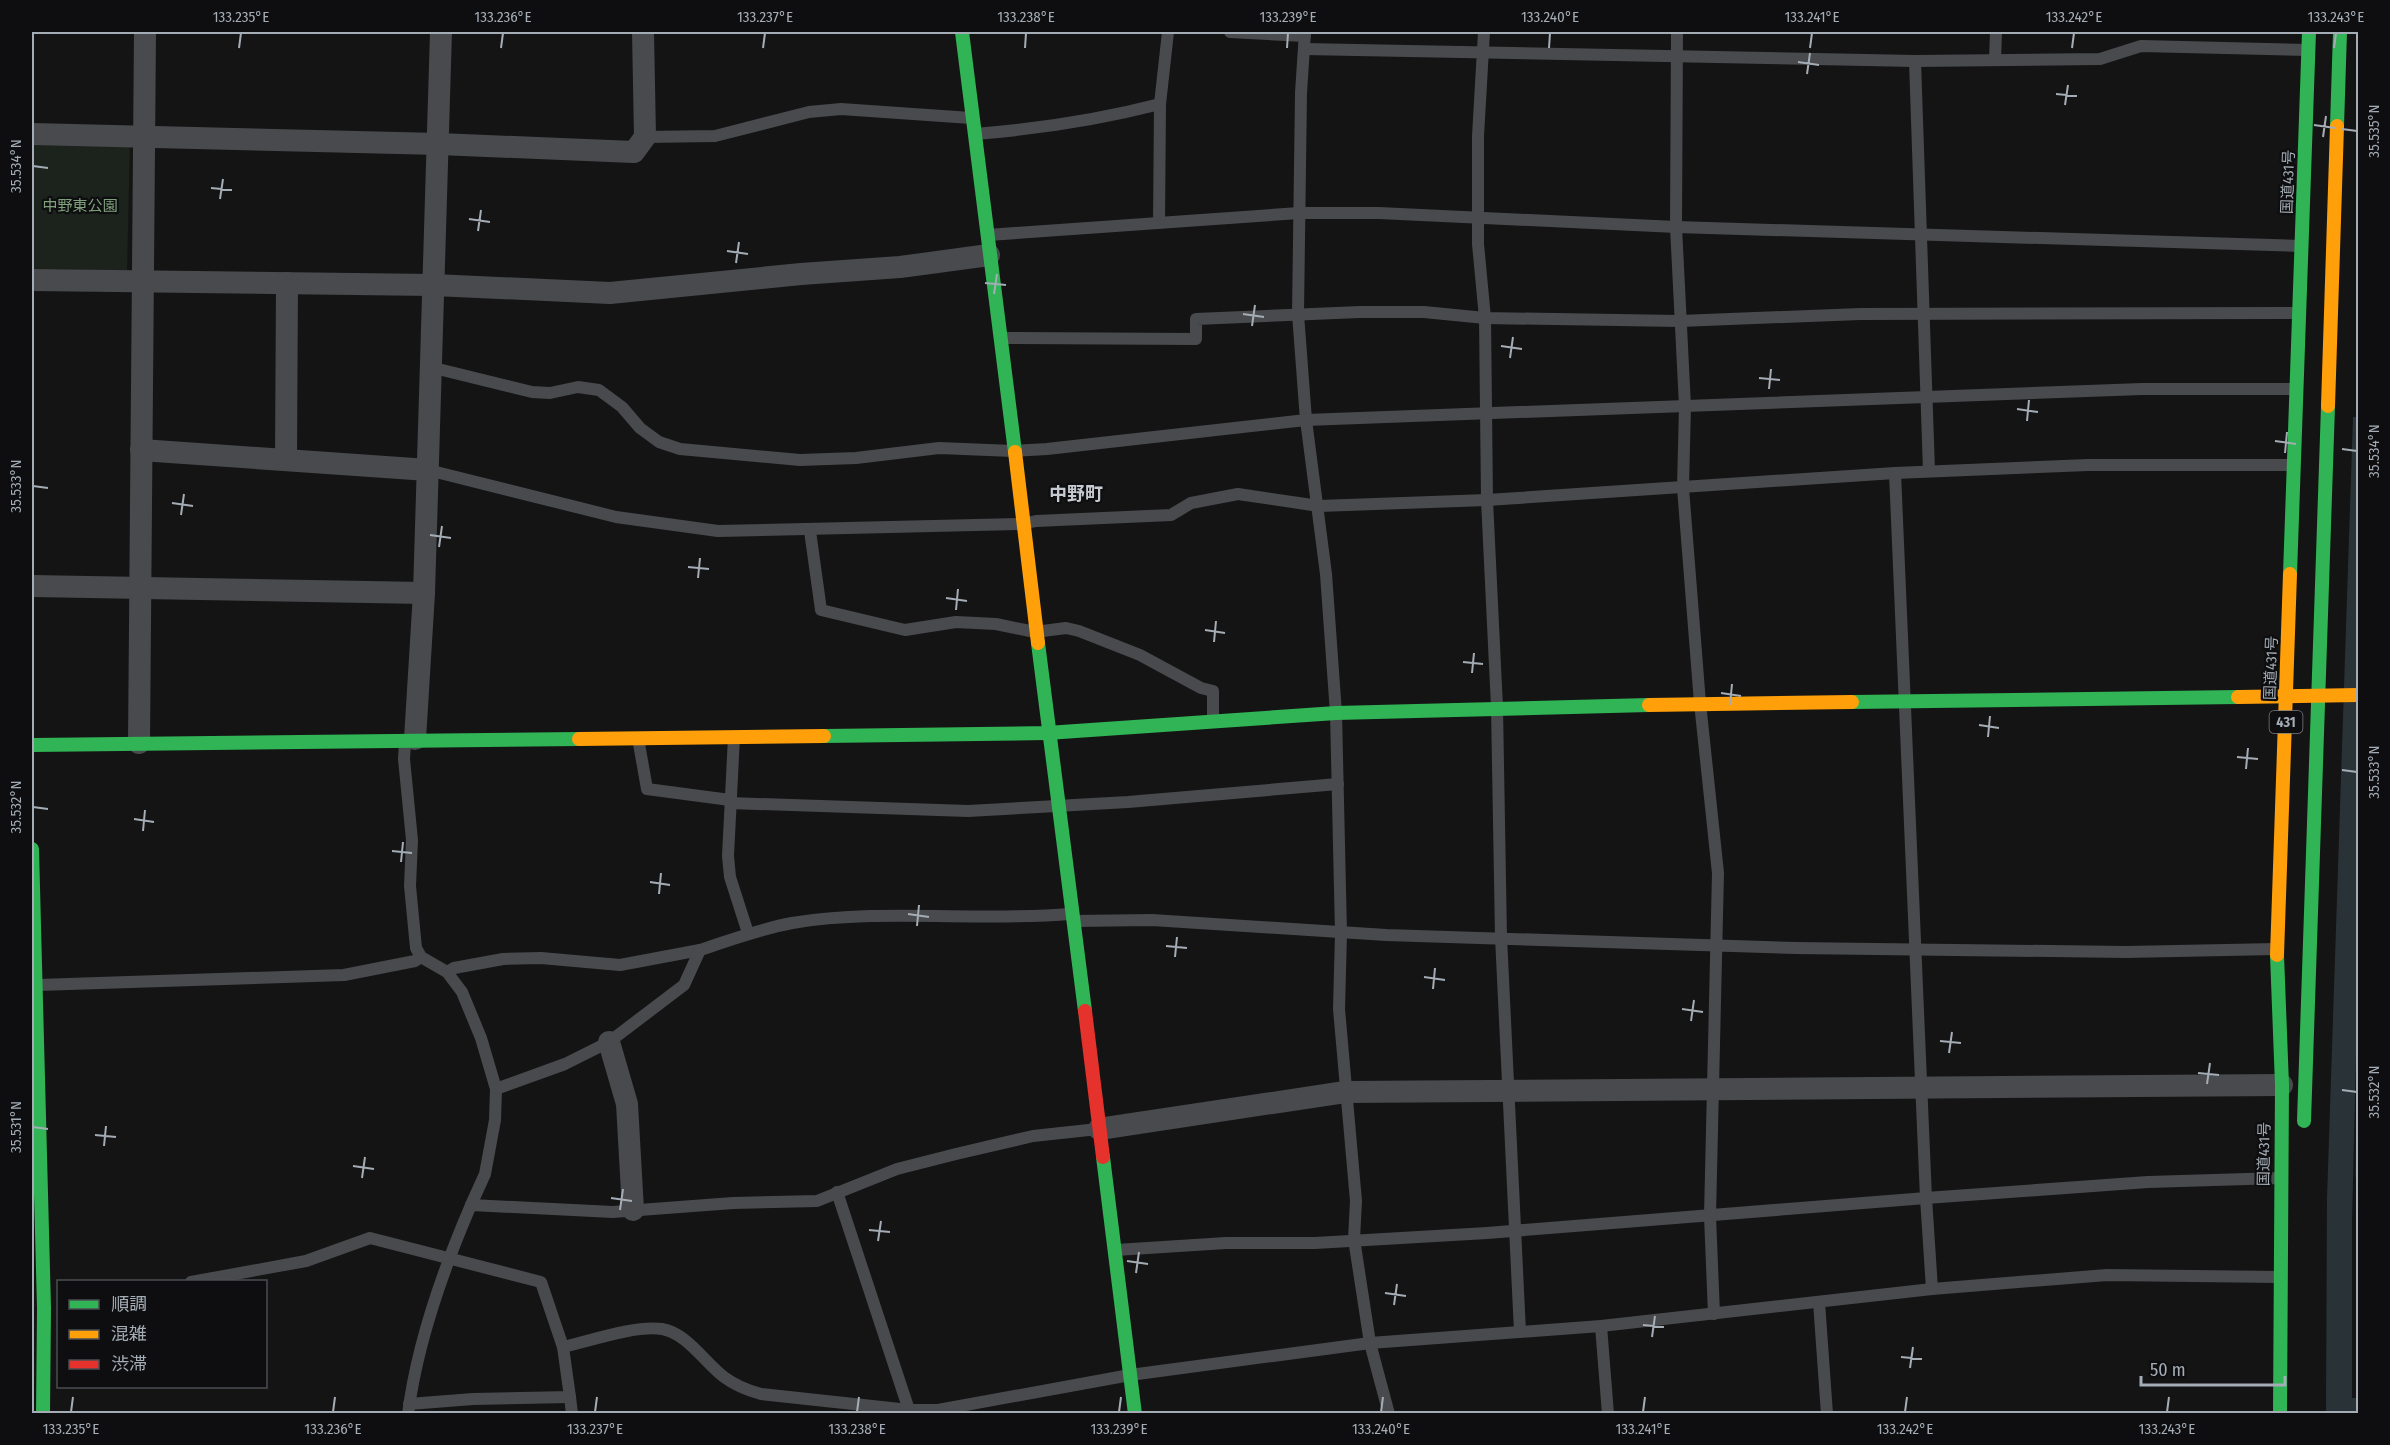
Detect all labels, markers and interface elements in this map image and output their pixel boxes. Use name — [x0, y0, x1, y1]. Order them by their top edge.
text: 133.235°E — [213, 8, 269, 26]
text: 133.236°E — [474, 8, 532, 26]
text: 133.237°E — [737, 8, 793, 26]
text: 133.238°E — [997, 8, 1055, 26]
text: 133.239°E — [1259, 8, 1317, 26]
text: 133.240°E — [1521, 8, 1579, 26]
text: 133.241°E — [1784, 8, 1840, 26]
text: 133.242°E — [2046, 8, 2102, 26]
text: 133.243°E — [2308, 8, 2364, 26]
text: 35.535°N — [2365, 104, 2383, 158]
text: 35.534°N — [7, 139, 25, 193]
street label: 国道431号 — [2278, 150, 2298, 214]
park label: 中野東公園 — [42, 197, 118, 215]
text: 35.534°N — [2365, 424, 2383, 478]
text: 35.533°N — [7, 459, 25, 513]
district label: 中野町 — [1049, 483, 1103, 505]
street label: 国道431号 — [2261, 636, 2281, 700]
road number: 431 — [2270, 711, 2302, 733]
text: 35.533°N — [2365, 745, 2383, 799]
text: 35.532°N — [7, 780, 25, 834]
text: 35.532°N — [2365, 1065, 2383, 1119]
text: 35.531°N — [7, 1101, 25, 1153]
street label: 国道431号 — [2254, 1122, 2274, 1186]
legend — [57, 1280, 267, 1388]
text: 順調 — [111, 1293, 147, 1315]
text: 混雑 — [111, 1323, 147, 1345]
scale bar — [2141, 1349, 2285, 1387]
text: 渋滞 — [111, 1353, 147, 1375]
text: 50 m — [2150, 1359, 2186, 1381]
text: 133.235°E — [43, 1420, 99, 1438]
text: 133.236°E — [304, 1420, 362, 1438]
text: 133.237°E — [567, 1420, 623, 1438]
text: 133.238°E — [828, 1420, 886, 1438]
text: 133.239°E — [1090, 1420, 1148, 1438]
text: 133.240°E — [1352, 1420, 1410, 1438]
text: 133.241°E — [1615, 1420, 1671, 1438]
text: 133.242°E — [1877, 1420, 1933, 1438]
text: 133.243°E — [2139, 1420, 2195, 1438]

